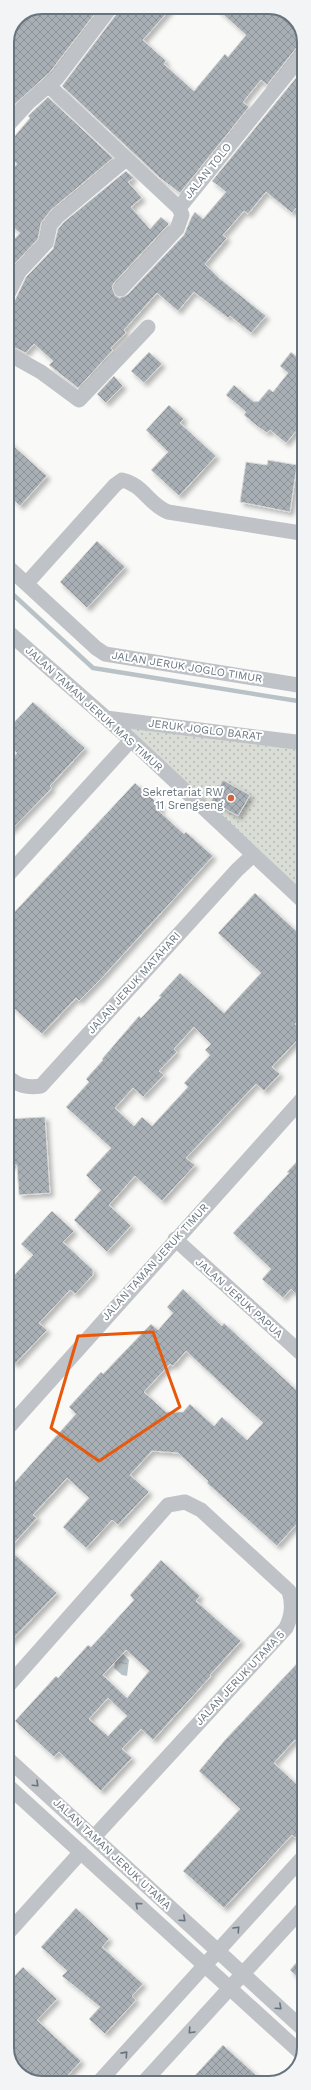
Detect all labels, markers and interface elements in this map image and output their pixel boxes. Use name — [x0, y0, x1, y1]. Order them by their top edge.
street label: JALAN TOLO — [182, 141, 234, 201]
street label: JALAN TAMAN JERUK MAS TIMUR — [23, 644, 165, 774]
street label: JALAN JERUK JOGLO TIMUR — [111, 649, 263, 685]
street label: JERUK JOGLO BARAT — [148, 717, 263, 743]
place label: Sekretariat RW 11 Srengseng — [142, 786, 223, 812]
marker: Sekretariat RW 11 Srengseng — [226, 793, 236, 803]
street label: JALAN JERUK MATAHARI — [85, 929, 183, 1037]
street label: JALAN TAMAN JERUK TIMUR — [99, 1201, 211, 1323]
street label: JALAN JERUK PAPUA — [193, 1255, 285, 1341]
street label: JALAN JERUK UTAMA 5 — [193, 1628, 287, 1728]
one-way arrow — [31, 1779, 39, 1787]
street label: JALAN TAMAN JERUK UTAMA — [50, 1796, 174, 1912]
one-way arrow — [136, 1903, 143, 1910]
one-way arrow — [179, 1915, 186, 1922]
one-way arrow — [232, 1926, 240, 1934]
one-way arrow — [275, 2002, 282, 2009]
one-way arrow — [188, 2026, 196, 2034]
one-way arrow — [120, 2051, 127, 2059]

